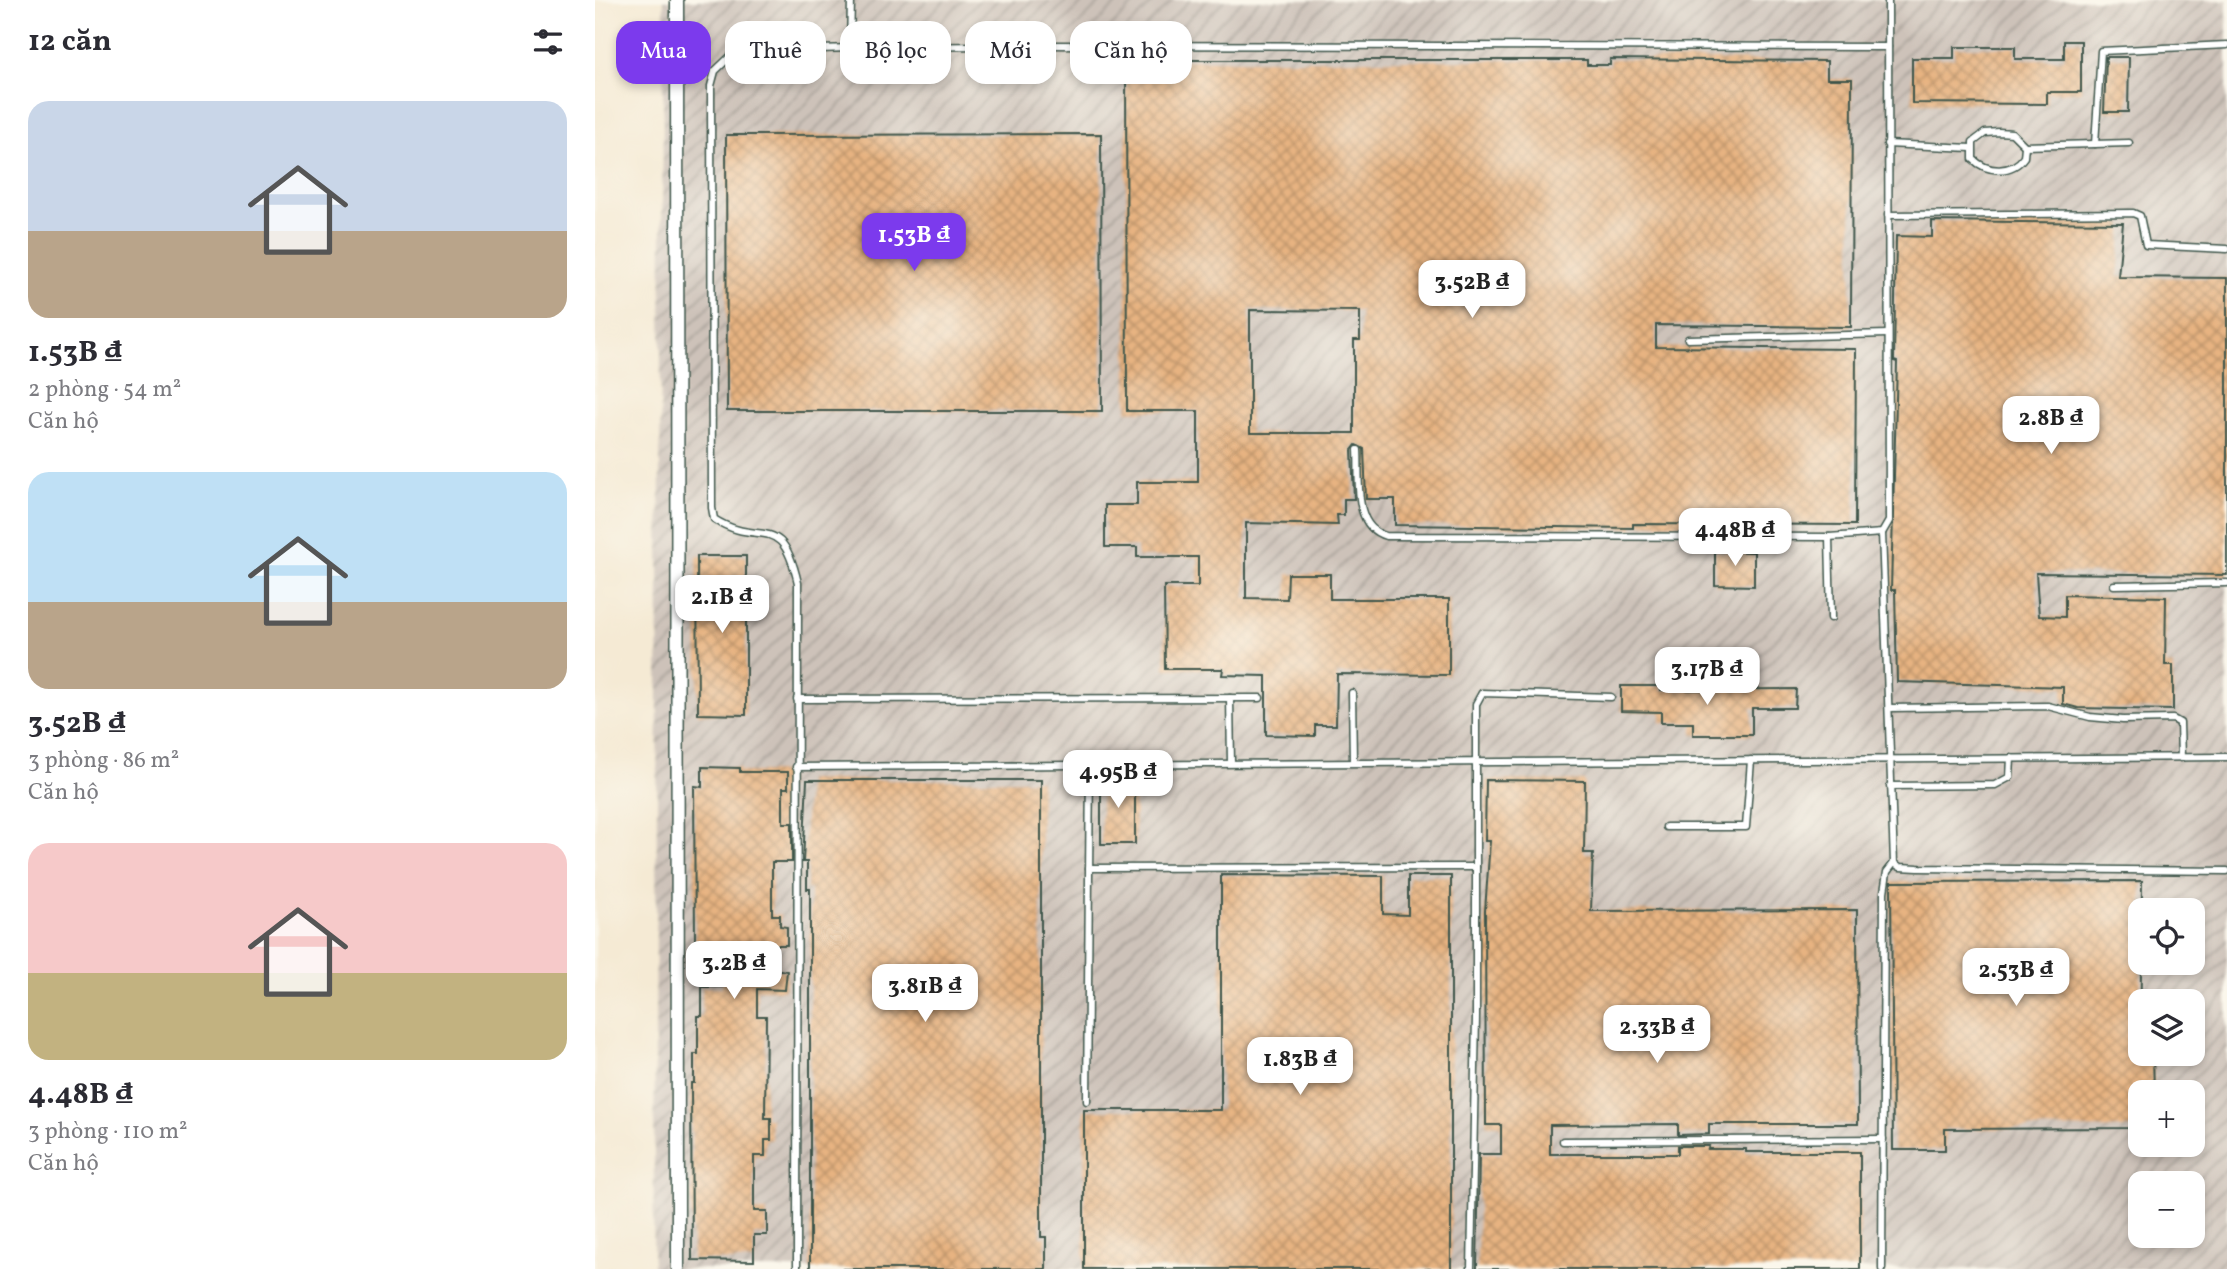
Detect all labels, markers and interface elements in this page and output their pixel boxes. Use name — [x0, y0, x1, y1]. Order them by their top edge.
text: 12 căn — [28, 21, 112, 63]
chip: Mua — [616, 21, 711, 84]
chip: Thuê — [725, 21, 826, 84]
chip: Bộ lọc — [840, 21, 951, 84]
chip: Mới — [965, 21, 1056, 84]
chip: Căn hộ — [1070, 21, 1192, 84]
icon: filters — [529, 23, 567, 61]
icon: home — [235, 147, 361, 273]
pin: 1.53B ₫ — [849, 214, 979, 273]
text: 1.53B ₫ — [878, 220, 950, 252]
pin: 3.52B ₫ — [1407, 260, 1537, 320]
text: 3.52B ₫ — [1434, 267, 1510, 299]
text: 1.53B ₫ — [28, 332, 122, 374]
text: 2 phòng · 54 m² — [28, 374, 181, 406]
pin: 2.8B ₫ — [1994, 396, 2108, 456]
text: 2.8B ₫ — [2018, 403, 2084, 435]
text: Căn hộ — [28, 406, 99, 438]
pin: 4.48B ₫ — [1670, 508, 1800, 568]
text: 4.48B ₫ — [1695, 515, 1775, 547]
icon: home — [235, 518, 361, 644]
pin: 2.1B ₫ — [665, 576, 779, 635]
text: 2.1B ₫ — [691, 582, 753, 614]
pin: 3.17B ₫ — [1642, 648, 1772, 707]
text: 3.17B ₫ — [1671, 654, 1743, 686]
text: 3.52B ₫ — [28, 703, 126, 745]
text: 3 phòng · 86 m² — [28, 745, 179, 777]
pin: 4.95B ₫ — [1053, 750, 1183, 810]
text: 4.95B ₫ — [1079, 757, 1157, 789]
text: Căn hộ — [28, 777, 99, 809]
icon: home — [235, 889, 361, 1015]
map controls — [2128, 898, 2205, 1248]
button: locate — [2128, 898, 2205, 975]
pin: 3.2B ₫ — [677, 942, 791, 1001]
text: 3.2B ₫ — [702, 948, 766, 980]
pin: 2.53B ₫ — [1951, 948, 2081, 1008]
text: 2.53B ₫ — [1978, 955, 2054, 987]
pin: 3.81B ₫ — [860, 964, 990, 1024]
text: 3.81B ₫ — [888, 971, 962, 1003]
button: layers — [2128, 989, 2205, 1066]
pin: 2.33B ₫ — [1592, 1006, 1722, 1065]
text: 2.33B ₫ — [1619, 1012, 1695, 1044]
pin: 1.83B ₫ — [1235, 1038, 1365, 1097]
text: 1.83B ₫ — [1263, 1044, 1337, 1076]
text: 4.48B ₫ — [28, 1074, 133, 1116]
button: + — [2128, 1080, 2205, 1157]
text: 3 phòng · 110 m² — [28, 1116, 188, 1148]
text: Căn hộ — [28, 1148, 99, 1180]
button: − — [2128, 1171, 2205, 1248]

